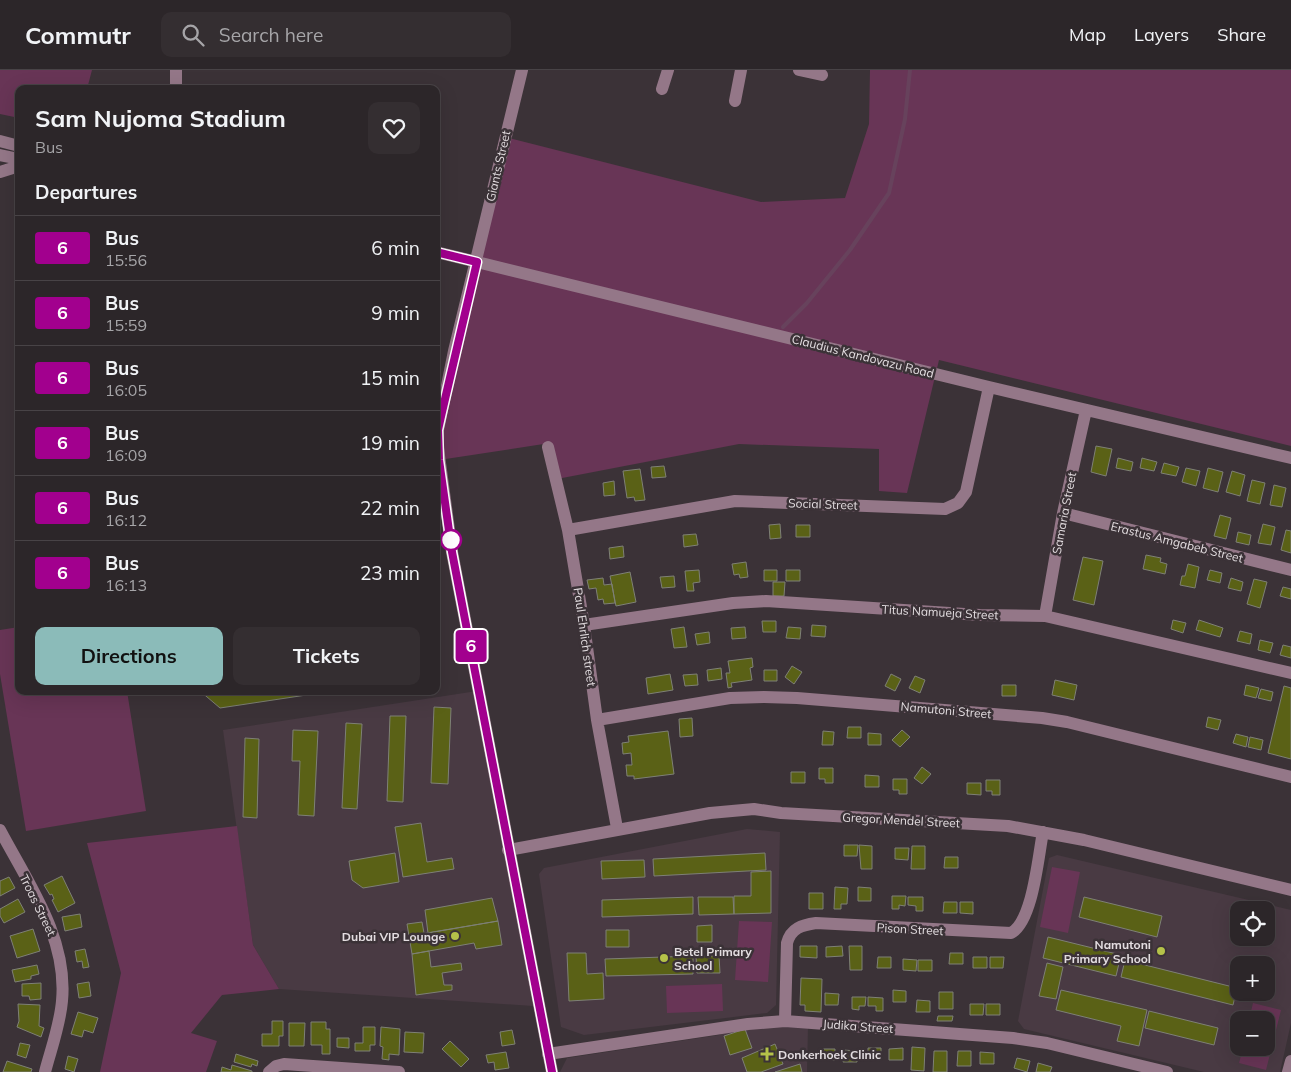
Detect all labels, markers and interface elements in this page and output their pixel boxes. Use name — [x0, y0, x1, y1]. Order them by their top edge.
search box — [161, 12, 511, 57]
text: Commutr — [25, 20, 131, 50]
icon: search — [179, 21, 207, 49]
text: Search here — [219, 23, 323, 47]
text: Map — [1069, 23, 1106, 46]
text: Layers — [1134, 23, 1189, 46]
text: Share — [1217, 23, 1266, 46]
button: heart — [368, 102, 420, 154]
text: Sam Nujoma Stadium — [35, 103, 286, 133]
street label: Giants Street — [483, 129, 513, 203]
text: Bus — [35, 137, 63, 157]
text: Departures — [35, 180, 137, 204]
text: Bus — [105, 226, 139, 250]
text: 6 — [57, 236, 68, 259]
text: 6 min — [371, 236, 420, 260]
text: 15:56 — [105, 250, 147, 270]
text: Bus — [105, 291, 139, 315]
text: 6 — [57, 301, 68, 324]
text: 9 min — [371, 301, 420, 325]
text: 15:59 — [105, 315, 147, 335]
street label: Claudius Kandovazu Road — [790, 331, 936, 381]
text: Bus — [105, 356, 139, 380]
text: 6 — [57, 366, 68, 389]
text: 15 min — [360, 366, 420, 390]
text: 16:05 — [105, 380, 147, 400]
text: Bus — [105, 421, 139, 445]
text: 6 — [57, 431, 68, 454]
text: 19 min — [360, 431, 420, 455]
text: 16:09 — [105, 445, 147, 465]
street label: Samaria Street — [1049, 471, 1079, 555]
text: Bus — [105, 486, 139, 510]
street label: Social Street — [788, 495, 858, 513]
text: 6 — [57, 496, 68, 519]
text: 22 min — [360, 496, 420, 520]
text: 16:12 — [105, 510, 147, 530]
street label: Erastus Amgabeb Street — [1109, 518, 1245, 566]
unlabelled marker — [440, 529, 462, 551]
text: Bus — [105, 551, 139, 575]
text: 6 — [57, 561, 68, 584]
text: 23 min — [360, 561, 420, 585]
text: 16:13 — [105, 575, 147, 595]
street label: Paul Ehrlich street — [571, 587, 599, 687]
street label: Titus Namueja Street — [881, 601, 999, 623]
button: Directions — [35, 627, 223, 685]
button: Tickets — [233, 627, 420, 685]
line badge: 6 — [455, 630, 487, 662]
text: 6 — [466, 634, 476, 657]
street label: Namutoni Street — [900, 699, 992, 721]
street label: Gregor Mendel Street — [842, 809, 960, 831]
street label: Troas Street — [17, 872, 59, 938]
map controls — [1230, 901, 1275, 1056]
button: locate — [1230, 901, 1275, 946]
street label: Pison Street — [876, 920, 944, 938]
place label: Dubai VIP Lounge — [342, 929, 445, 944]
marker: Dubai VIP Lounge — [449, 930, 461, 942]
place label: Namutoni Primary School — [1064, 937, 1151, 966]
place label: Betel Primary School — [674, 944, 752, 973]
marker: Namutoni Primary School — [1155, 945, 1167, 957]
marker: Betel Primary School — [658, 952, 670, 964]
button: + — [1230, 956, 1275, 1001]
button: − — [1230, 1011, 1275, 1056]
street label: Judika Street — [822, 1016, 894, 1036]
marker: Donkerhoek Clinic — [760, 1047, 774, 1061]
place label: Donkerhoek Clinic — [778, 1047, 881, 1062]

